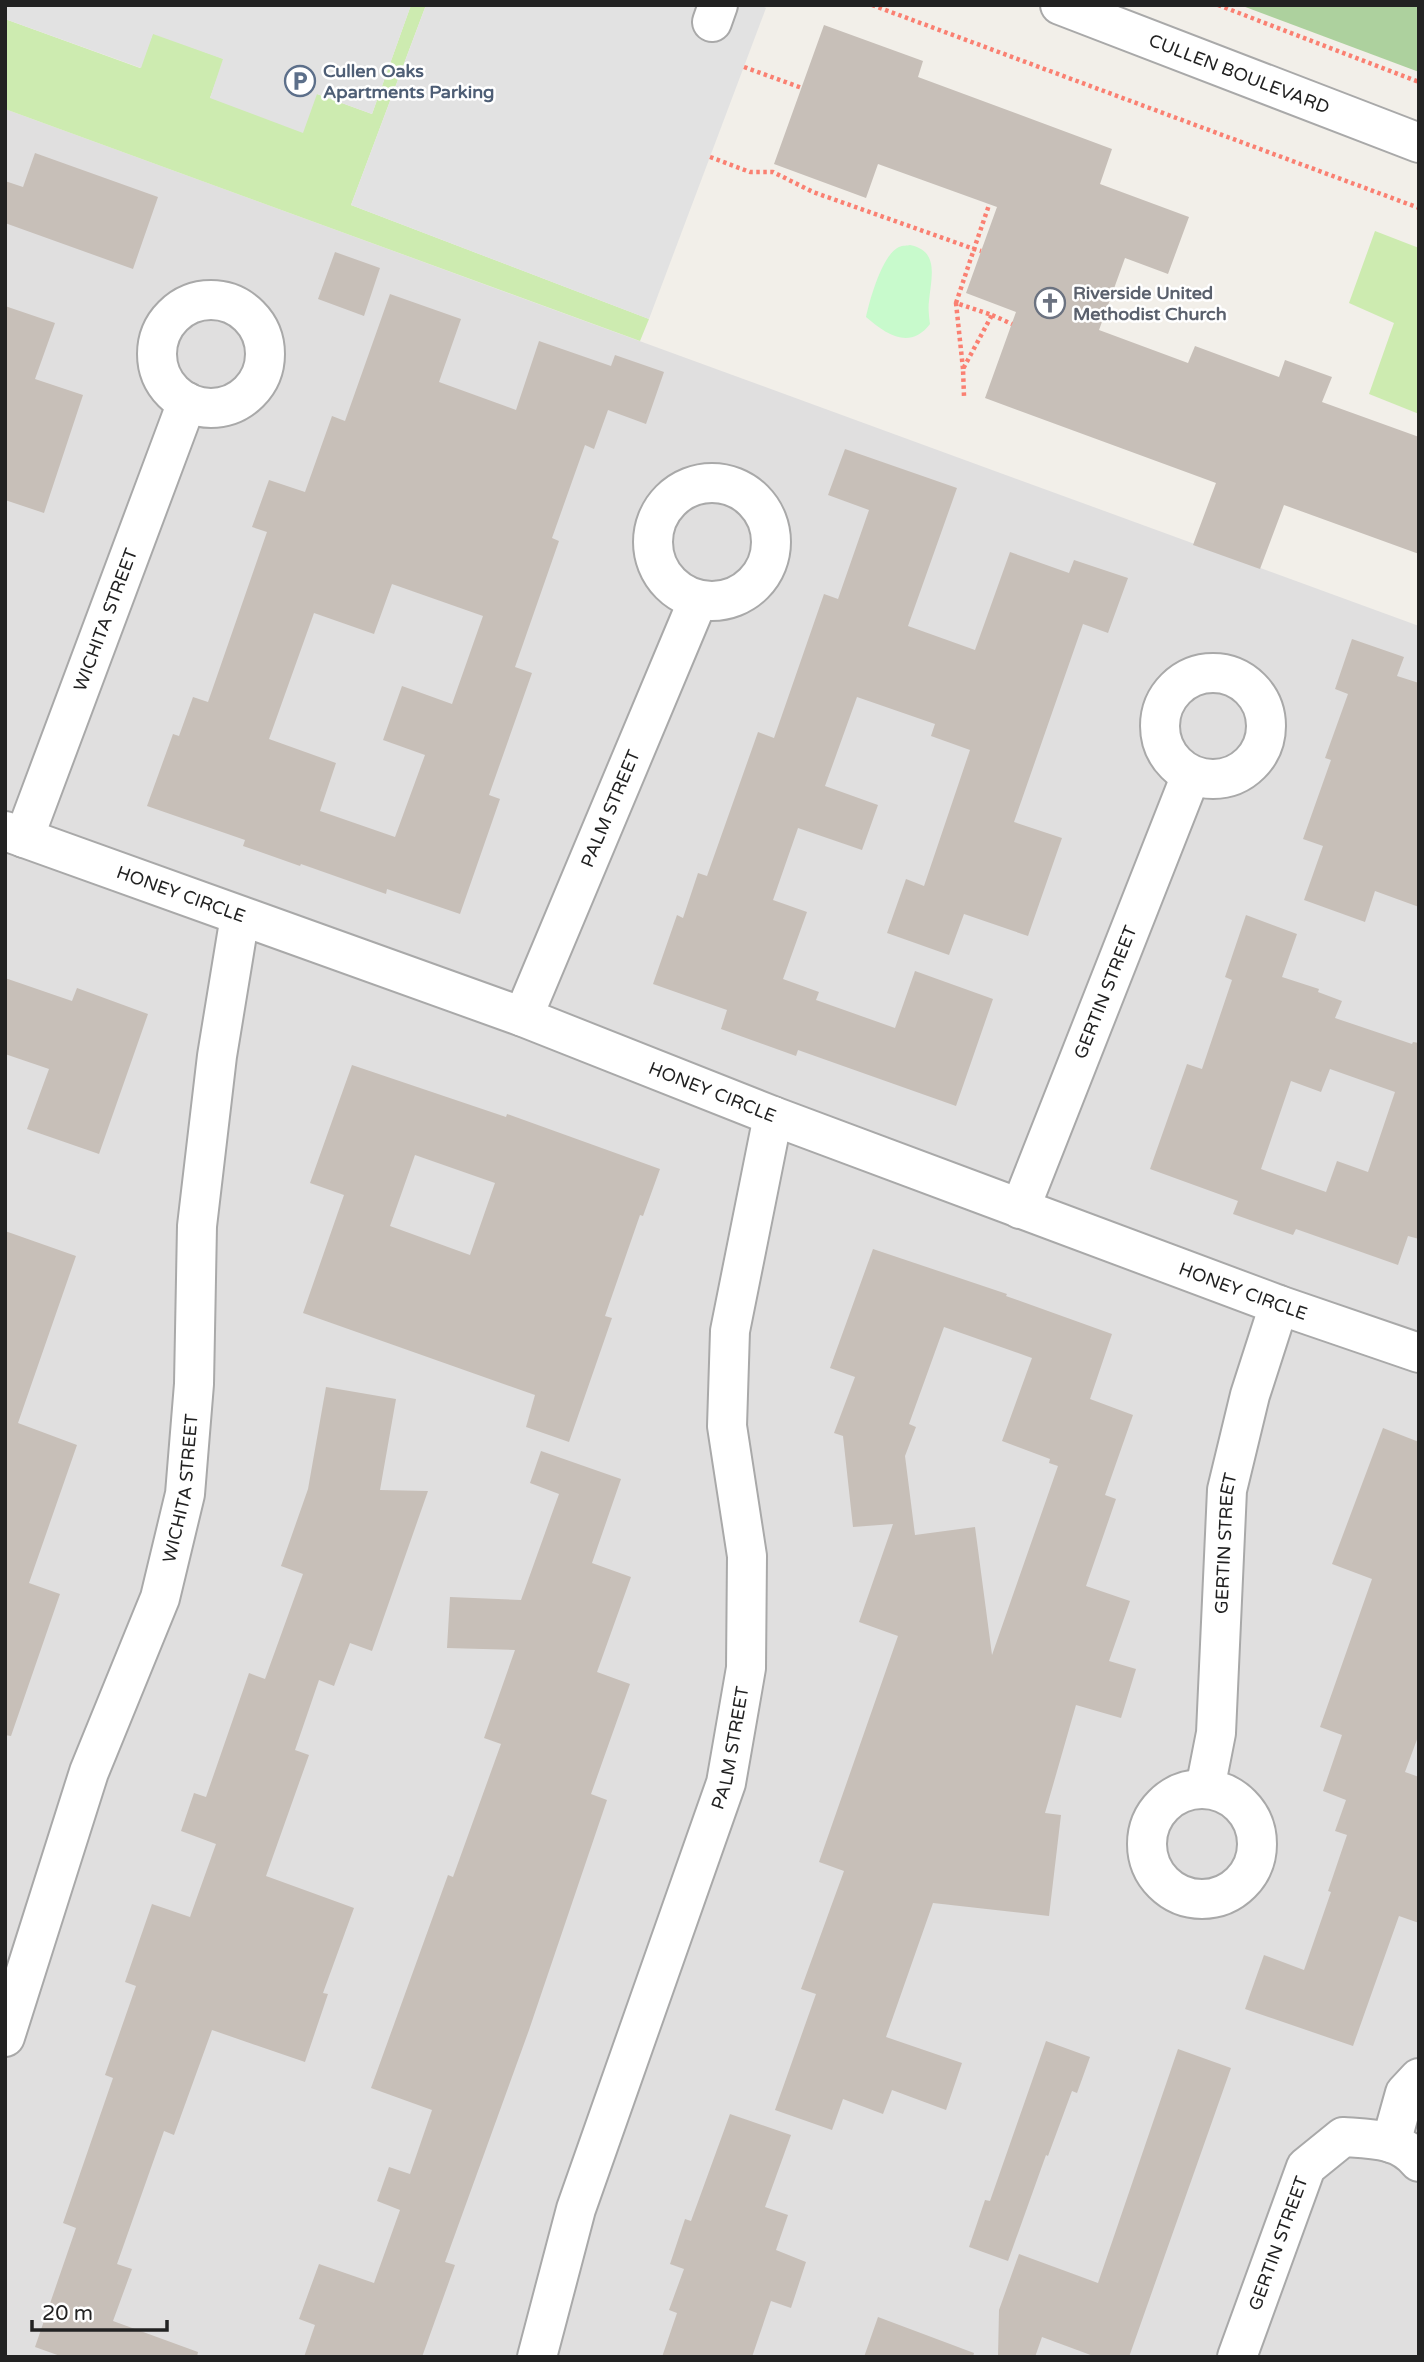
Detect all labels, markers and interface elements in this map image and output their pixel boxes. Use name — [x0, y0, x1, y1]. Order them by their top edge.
street label: CULLEN BOULEVARD — [1146, 29, 1333, 119]
place label: Cullen Oaks Apartments Parking — [323, 60, 494, 103]
parking icon: Cullen Oaks Apartments Parking — [283, 64, 317, 98]
place label: Riverside United Methodist Church — [1073, 282, 1227, 325]
church icon: Riverside United Methodist Church — [1033, 286, 1067, 320]
street label: WICHITA STREET — [69, 545, 142, 694]
street label: PALM STREET — [576, 747, 645, 871]
street label: HONEY CIRCLE — [114, 861, 248, 927]
street label: GERTIN STREET — [1069, 922, 1142, 1062]
street label: HONEY CIRCLE — [645, 1057, 779, 1127]
street label: HONEY CIRCLE — [1176, 1258, 1310, 1325]
street label: WICHITA STREET — [158, 1413, 203, 1565]
street label: GERTIN STREET — [1210, 1470, 1242, 1614]
street label: PALM STREET — [707, 1685, 754, 1812]
street label: GERTIN STREET — [1244, 2173, 1313, 2313]
scale bar — [32, 2288, 166, 2332]
text: 20 m — [42, 2301, 93, 2326]

